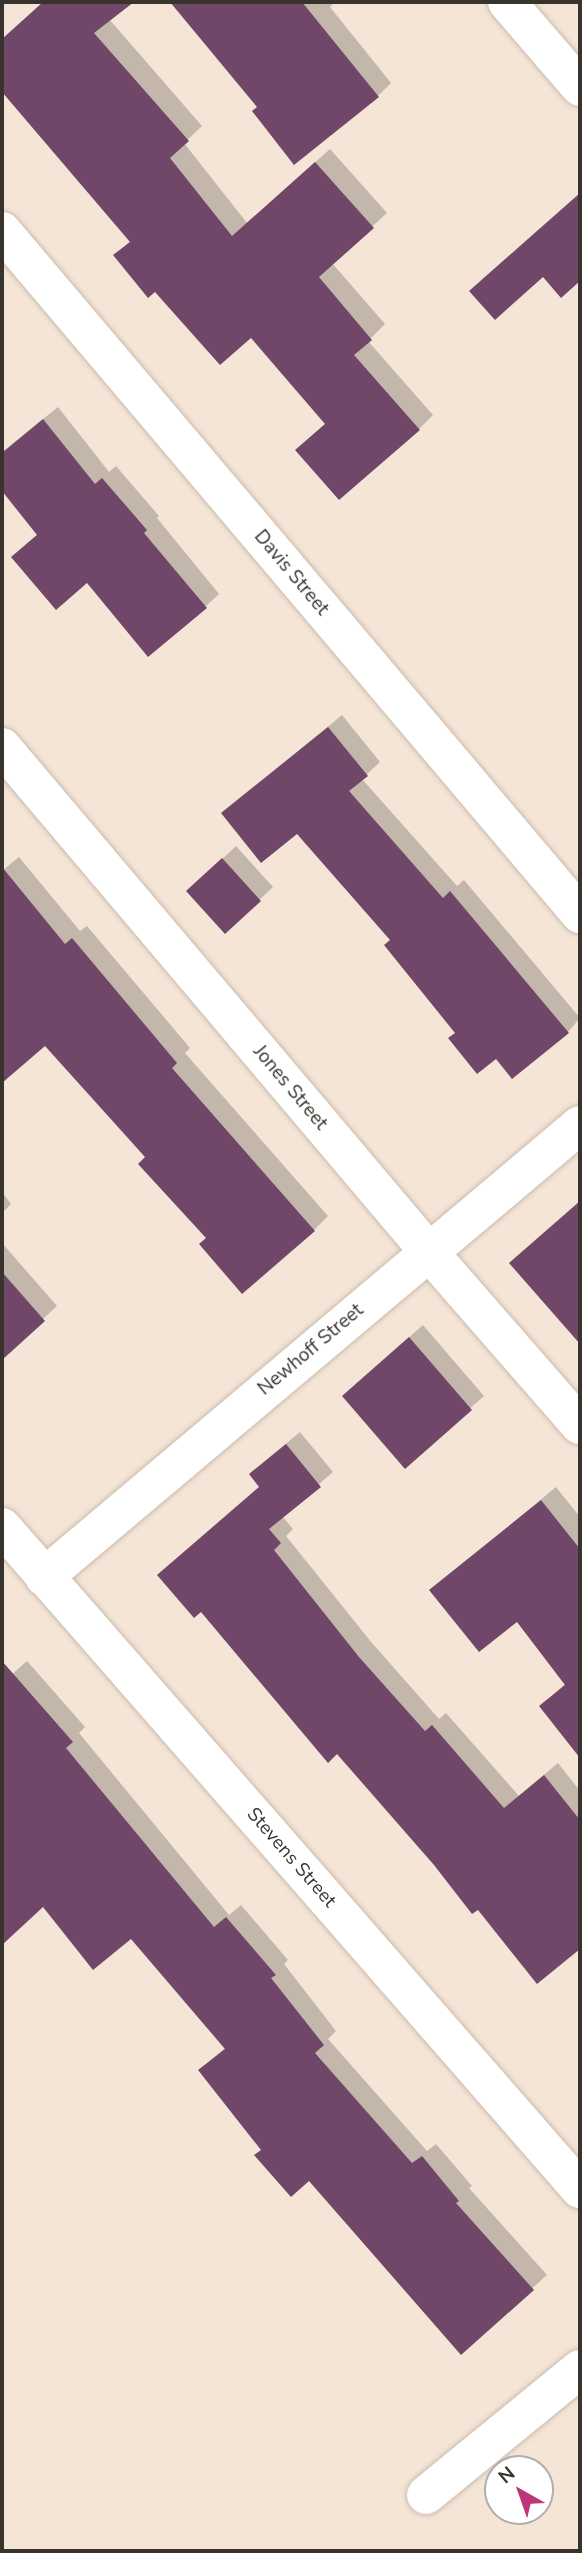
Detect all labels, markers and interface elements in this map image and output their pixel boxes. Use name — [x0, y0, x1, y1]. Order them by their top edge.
street label: Davis Street — [249, 526, 333, 620]
street label: Jones Street — [248, 1041, 332, 1135]
street label: Newhoff Street — [254, 1299, 368, 1401]
street label: Stevens Street — [242, 1804, 340, 1912]
north arrow — [484, 2455, 554, 2525]
text: N — [493, 2461, 521, 2490]

